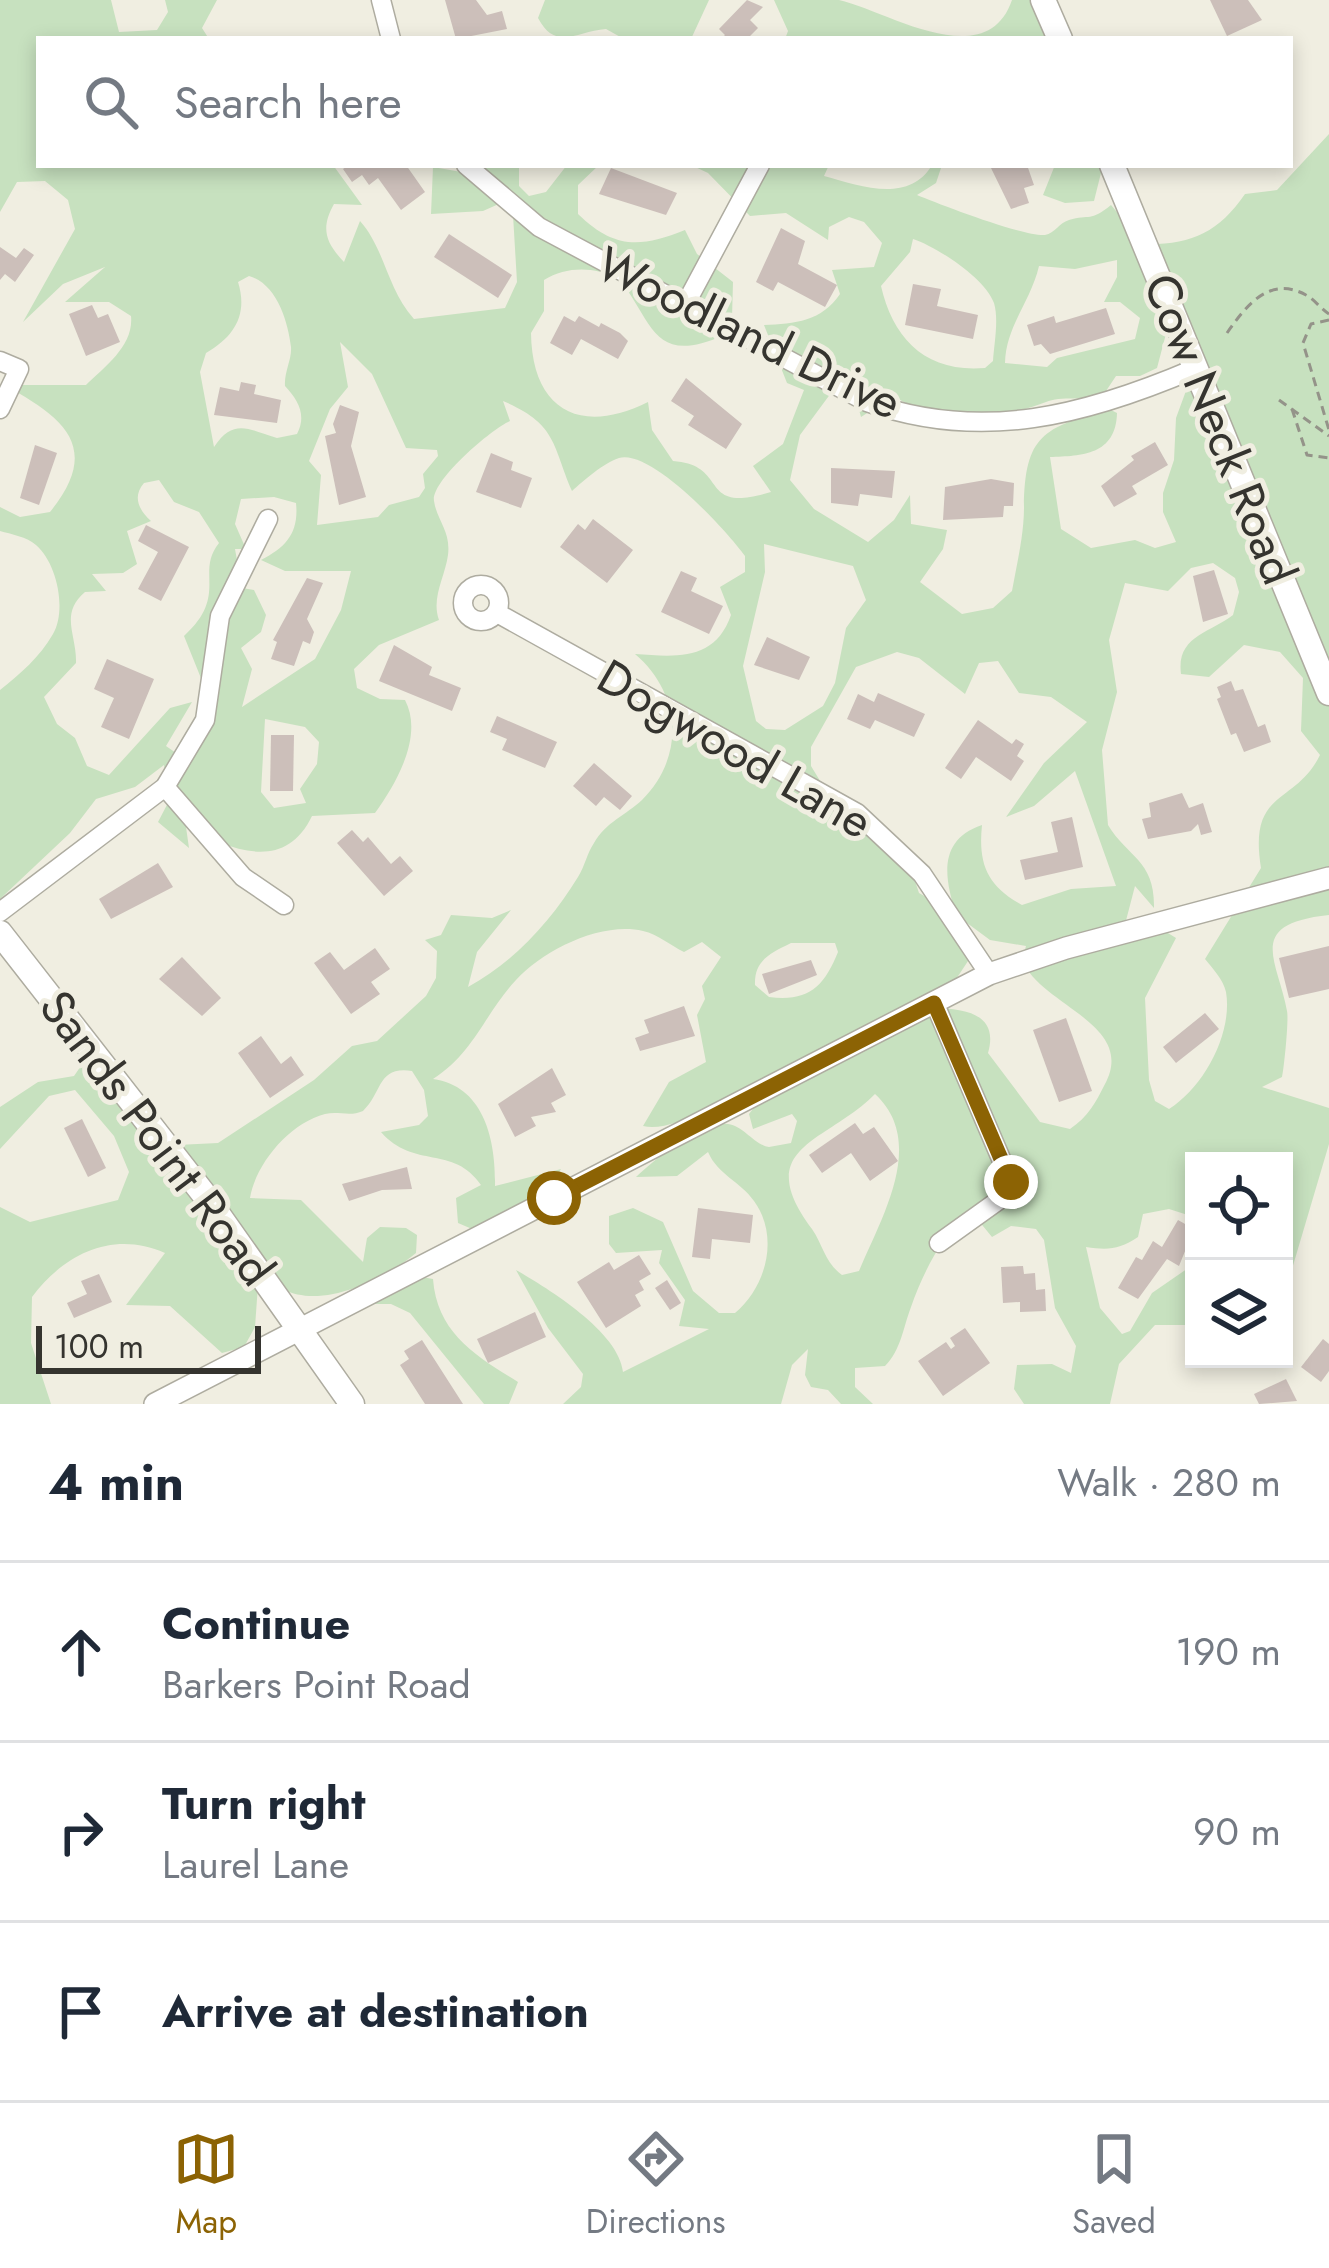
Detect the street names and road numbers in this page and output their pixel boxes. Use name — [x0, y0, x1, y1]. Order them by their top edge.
street label: Woodland Drive — [585, 229, 913, 437]
street label: Cow Neck Road — [1126, 263, 1314, 595]
street label: Dogwood Lane — [585, 642, 885, 856]
street label: Sands Point Road — [23, 976, 291, 1300]

